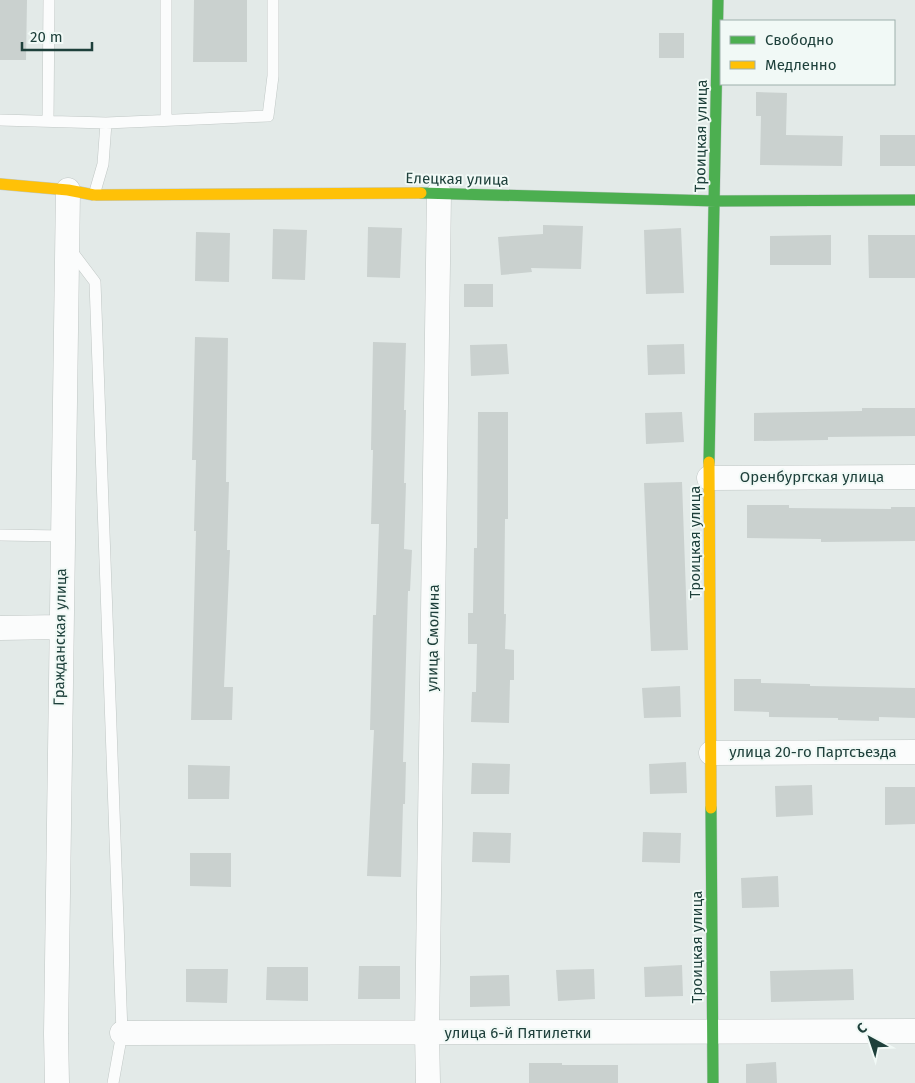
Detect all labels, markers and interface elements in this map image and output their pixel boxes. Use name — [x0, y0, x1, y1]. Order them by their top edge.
scale bar — [22, 20, 92, 52]
legend — [720, 20, 895, 85]
text: 20 m — [30, 28, 63, 46]
text: Свободно — [765, 31, 834, 49]
text: Медленно — [765, 56, 837, 74]
street label: Троицкая улица — [691, 79, 711, 193]
street label: Елецкая улица — [405, 169, 509, 189]
street label: Оренбургская улица — [740, 468, 884, 486]
street label: Троицкая улица — [686, 486, 704, 598]
street label: Гражданская улица — [50, 568, 70, 706]
street label: улица Смолина — [423, 584, 443, 692]
street label: улица 20-го Партсъезда — [729, 743, 897, 761]
street label: Троицкая улица — [688, 891, 706, 1003]
north arrow — [845, 1013, 895, 1063]
text: С — [853, 1019, 871, 1038]
street label: улица 6-й Пятилетки — [445, 1024, 591, 1042]

